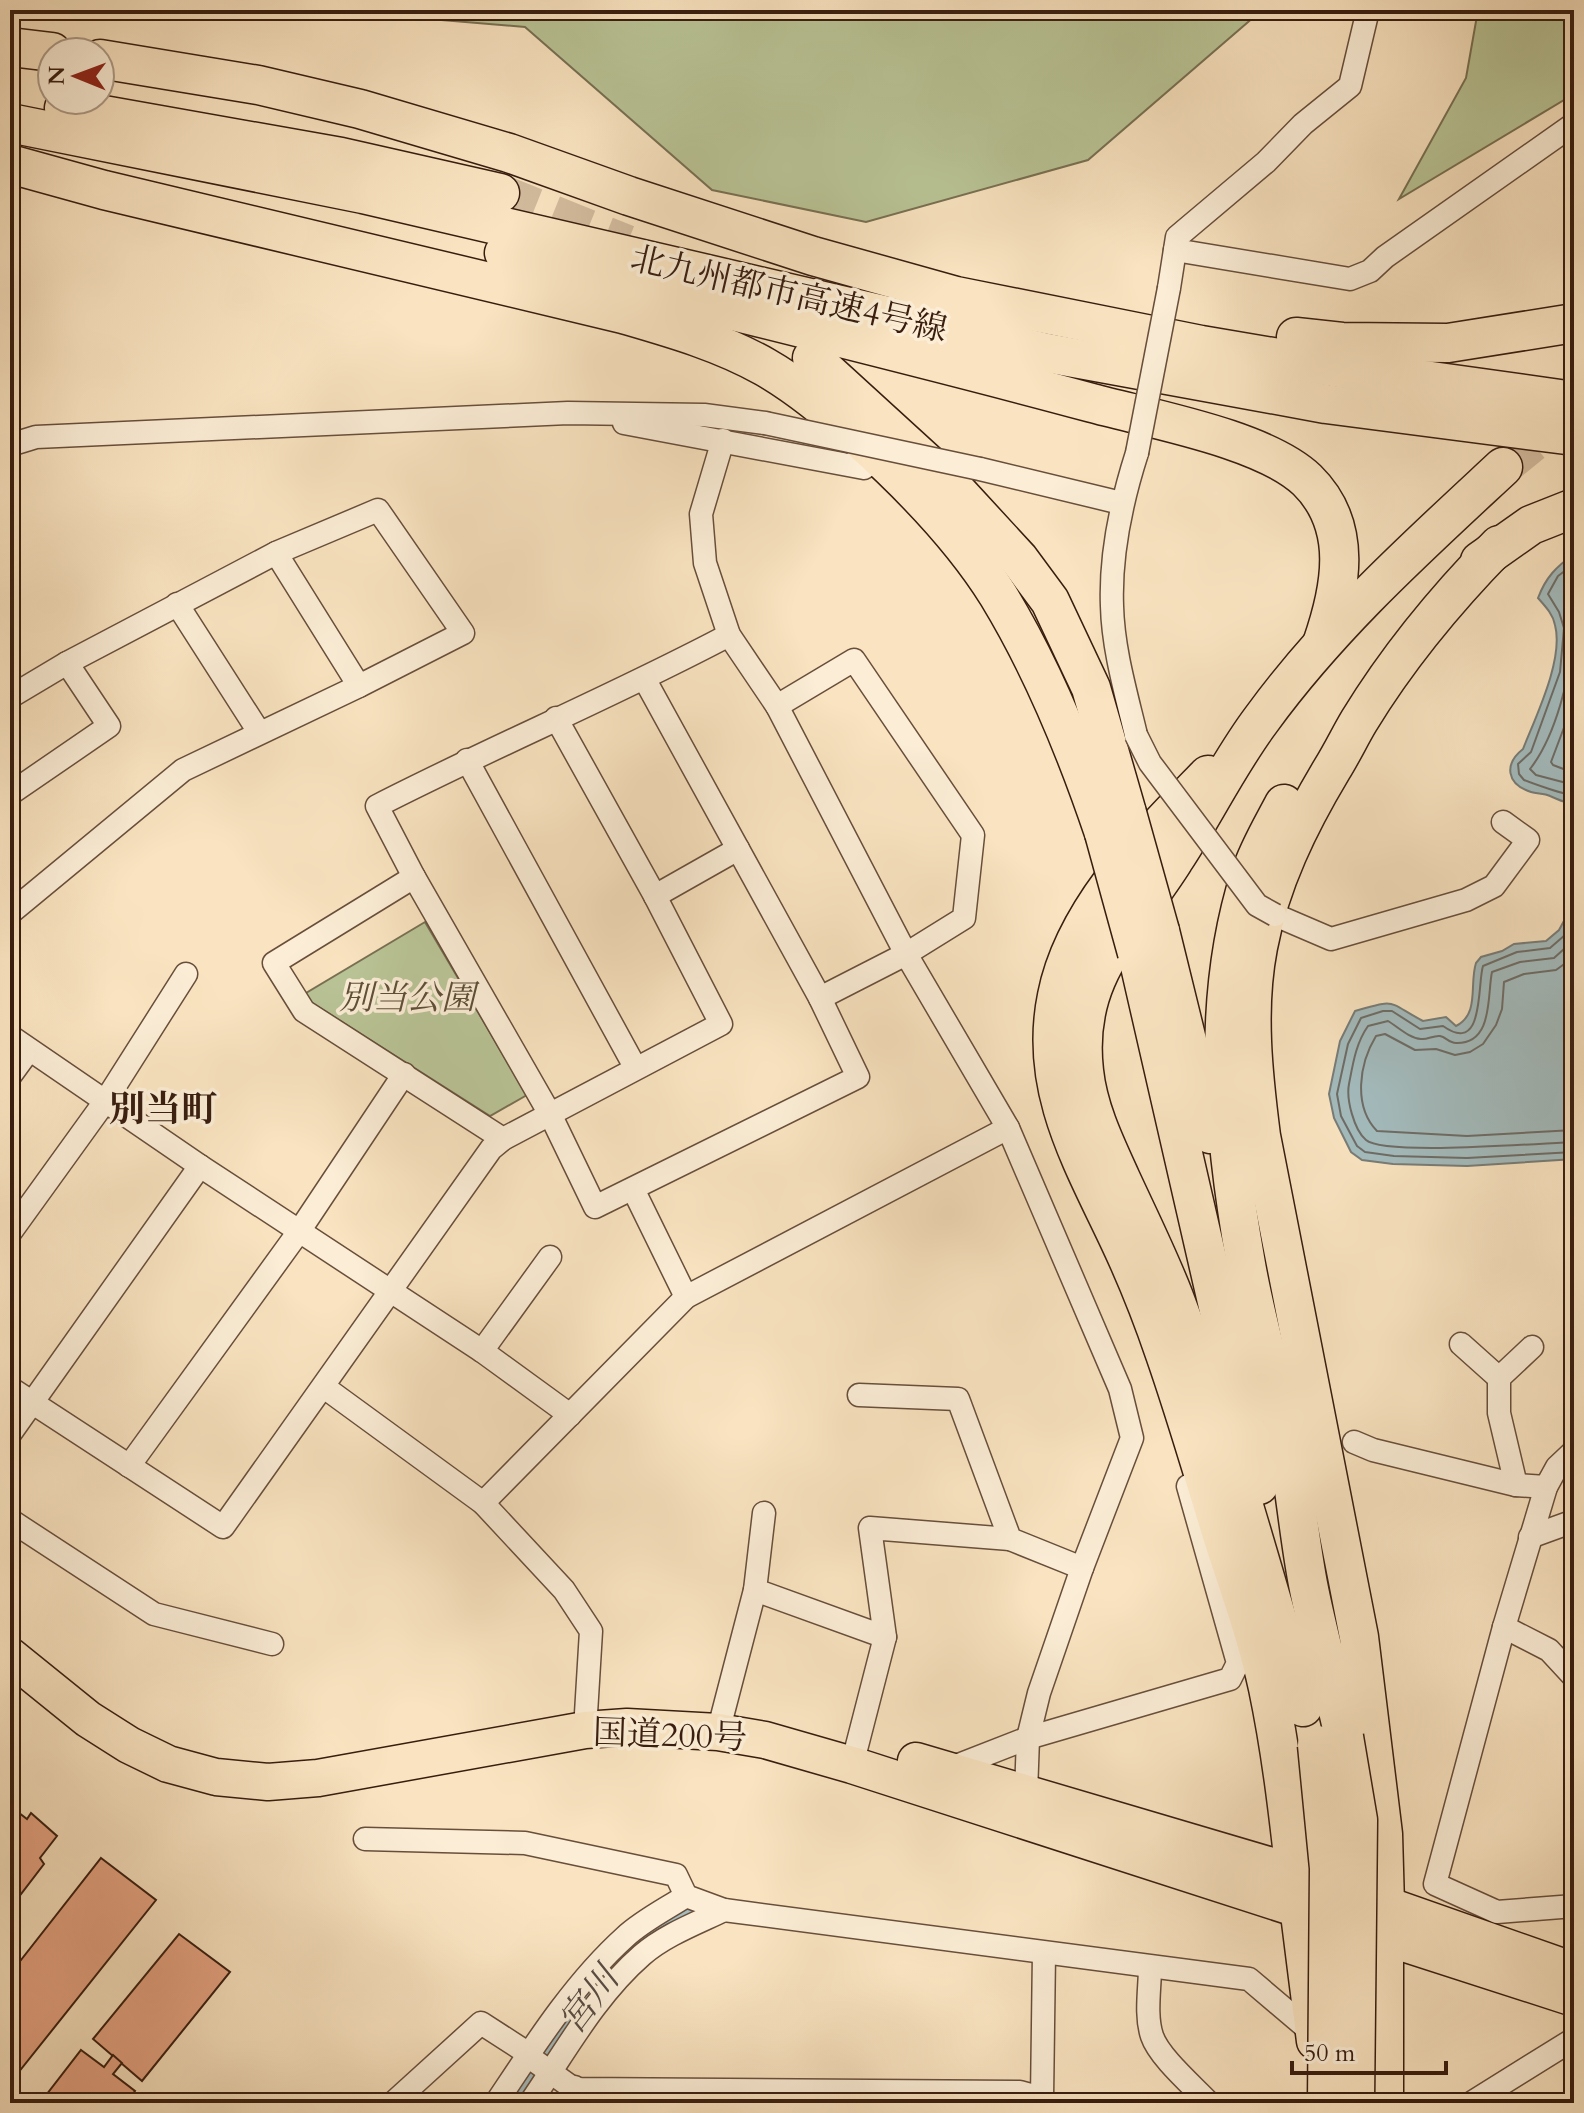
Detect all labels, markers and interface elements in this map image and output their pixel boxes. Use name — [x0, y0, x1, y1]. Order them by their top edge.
north arrow — [36, 36, 116, 116]
text: N — [42, 66, 72, 85]
street label: 北九州都市高速4号線 — [626, 235, 952, 353]
park label: 別当公園 — [339, 975, 480, 1021]
district label: 別当町 — [109, 1085, 217, 1134]
street label: 国道200号 — [592, 1709, 748, 1761]
water label: 宮川 — [548, 1953, 633, 2044]
scale bar — [1292, 2025, 1446, 2075]
text: 50 m — [1304, 2037, 1356, 2070]

